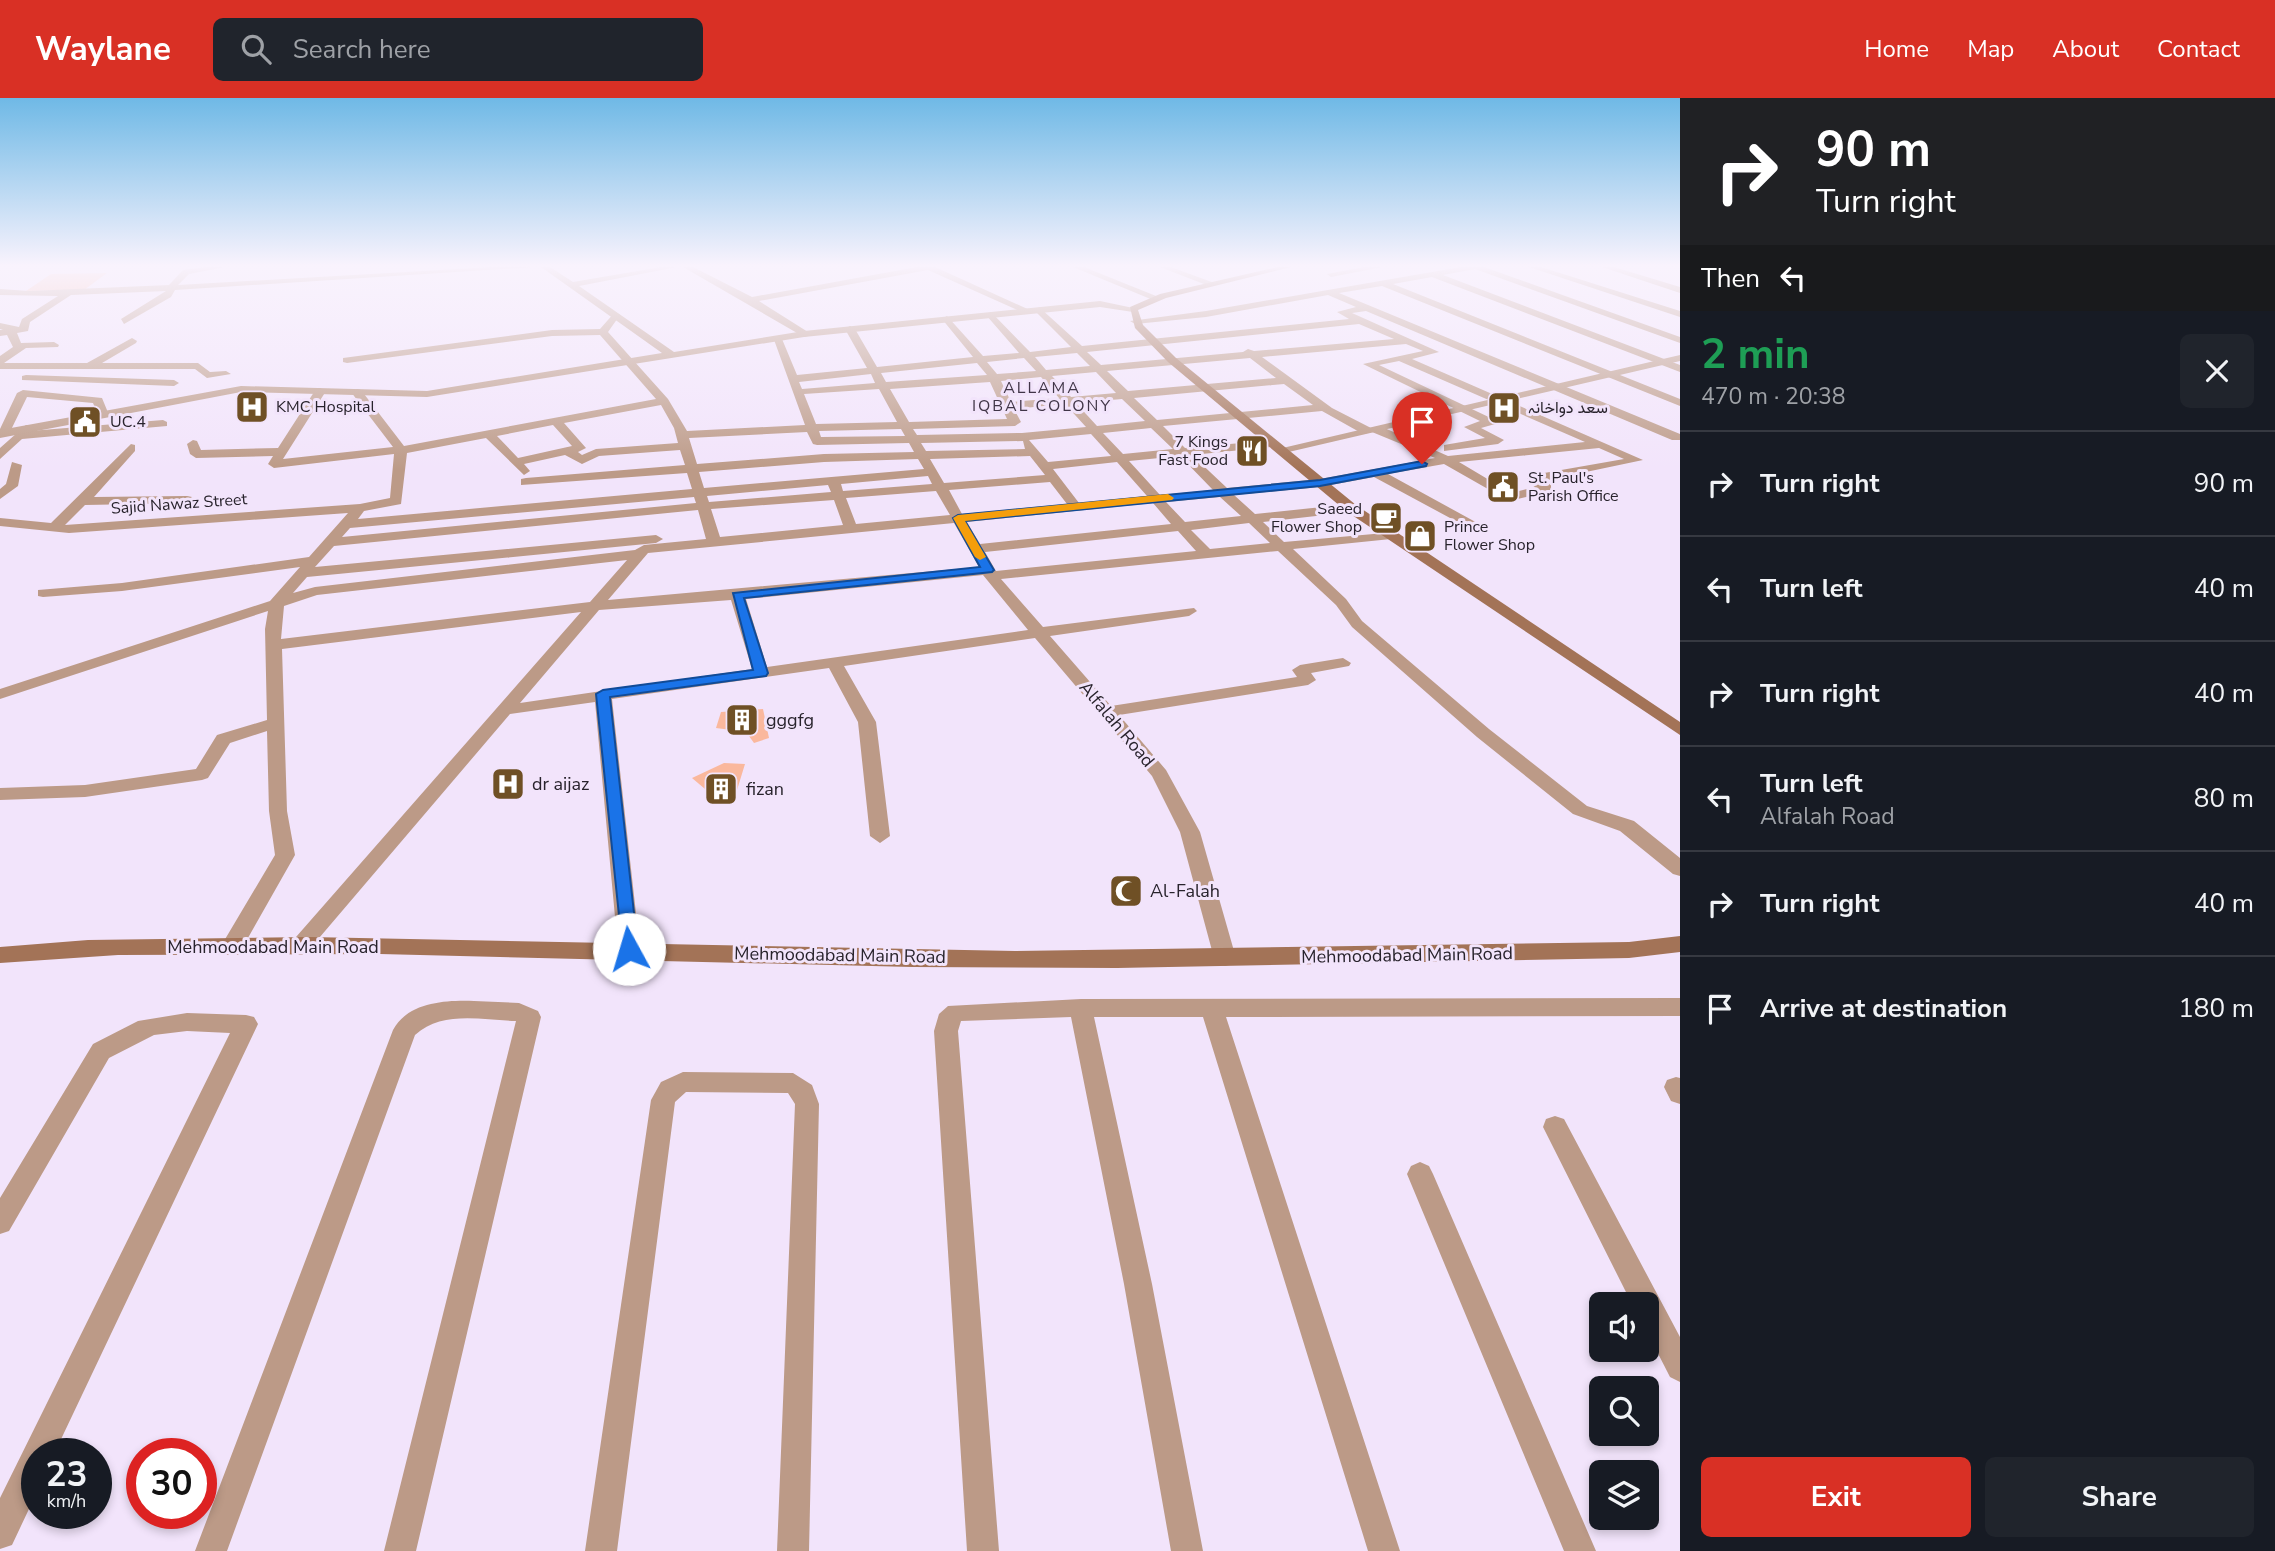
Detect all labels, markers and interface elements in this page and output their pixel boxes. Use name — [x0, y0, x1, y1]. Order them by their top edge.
search box — [213, 18, 703, 81]
text: Waylane — [35, 27, 171, 72]
icon: search — [237, 30, 275, 68]
text: Search here — [293, 32, 431, 67]
text: Home — [1864, 33, 1929, 65]
text: Map — [1967, 33, 2014, 65]
text: About — [2052, 33, 2119, 65]
text: Contact — [2157, 33, 2240, 65]
text: 90 m — [1816, 116, 1931, 183]
icon: right — [1701, 126, 1792, 217]
text: Turn right — [1816, 180, 1956, 223]
icon: left — [1774, 259, 1812, 297]
text: Then — [1701, 261, 1760, 296]
text: 2 min — [1701, 326, 1810, 383]
button: close — [2180, 334, 2254, 408]
district label: ALLAMA IQBAL COLONY — [972, 377, 1112, 417]
text: 470 m · 20:38 — [1701, 381, 1846, 412]
hospital icon: KMC Hospital — [233, 388, 271, 426]
hospital icon: سعد دواخانہ — [1485, 389, 1523, 427]
pin — [1392, 392, 1452, 464]
place label: KMC Hospital — [276, 396, 375, 418]
place label: سعد دواخانہ — [1528, 397, 1608, 419]
public building icon: UC.4 — [66, 403, 104, 441]
icon: arrive — [1403, 403, 1441, 441]
place label: UC.4 — [110, 411, 146, 433]
place label: 7 Kings Fast Food — [1158, 431, 1228, 471]
restaurant icon: 7 Kings Fast Food — [1233, 432, 1271, 470]
icon: right — [1701, 465, 1739, 503]
text: Turn right — [1760, 466, 1879, 501]
text: 90 m — [2194, 466, 2254, 501]
place label: St. Paul's Parish Office — [1528, 467, 1619, 507]
public building icon: St. Paul's Parish Office — [1484, 468, 1522, 506]
street label: Sajid Nawaz Street — [110, 488, 248, 520]
place label: Saeed Flower Shop — [1271, 498, 1362, 538]
cafe icon: Saeed Flower Shop — [1367, 499, 1405, 537]
place label: Prince Flower Shop — [1444, 516, 1535, 556]
shop icon: Prince Flower Shop — [1401, 517, 1439, 555]
icon: left — [1701, 570, 1739, 608]
text: Turn left — [1760, 571, 1863, 606]
text: 40 m — [2194, 571, 2254, 606]
icon: right — [1701, 675, 1739, 713]
street label: Alfalah Road — [1074, 676, 1160, 772]
text: Turn right — [1760, 676, 1879, 711]
text: 40 m — [2194, 676, 2254, 711]
building icon: gggfg — [723, 701, 761, 739]
place label: gggfg — [766, 708, 814, 732]
hospital icon: dr aijaz — [489, 765, 527, 803]
text: Turn left — [1760, 766, 1863, 801]
building icon: fizan — [702, 770, 740, 808]
place label: dr aijaz — [532, 772, 589, 796]
place label: fizan — [746, 777, 784, 801]
icon: left — [1701, 780, 1739, 818]
text: 80 m — [2194, 781, 2254, 816]
text: Alfalah Road — [1760, 801, 1895, 832]
mosque icon: Al-Falah — [1107, 872, 1145, 910]
place label: Al-Falah — [1150, 879, 1220, 903]
icon: right — [1701, 885, 1739, 923]
text: Turn right — [1760, 886, 1879, 921]
text: 40 m — [2194, 886, 2254, 921]
position arrow — [592, 912, 666, 986]
street label: Mehmoodabad Main Road — [167, 935, 379, 959]
street label: Mehmoodabad Main Road — [734, 941, 946, 969]
street label: Mehmoodabad Main Road — [1301, 941, 1513, 969]
icon: arrive — [1701, 990, 1739, 1028]
text: Arrive at destination — [1760, 991, 2007, 1026]
text: 180 m — [2178, 991, 2254, 1026]
map controls — [1589, 1292, 1659, 1530]
button: sound — [1589, 1292, 1659, 1362]
button: search — [1589, 1376, 1659, 1446]
speed limit sign: 30 — [126, 1438, 217, 1529]
text: 23 — [45, 1451, 88, 1498]
button: Exit — [1701, 1457, 1971, 1537]
button: Share — [1985, 1457, 2254, 1537]
button: layers — [1589, 1460, 1659, 1530]
text: km/h — [47, 1489, 86, 1513]

